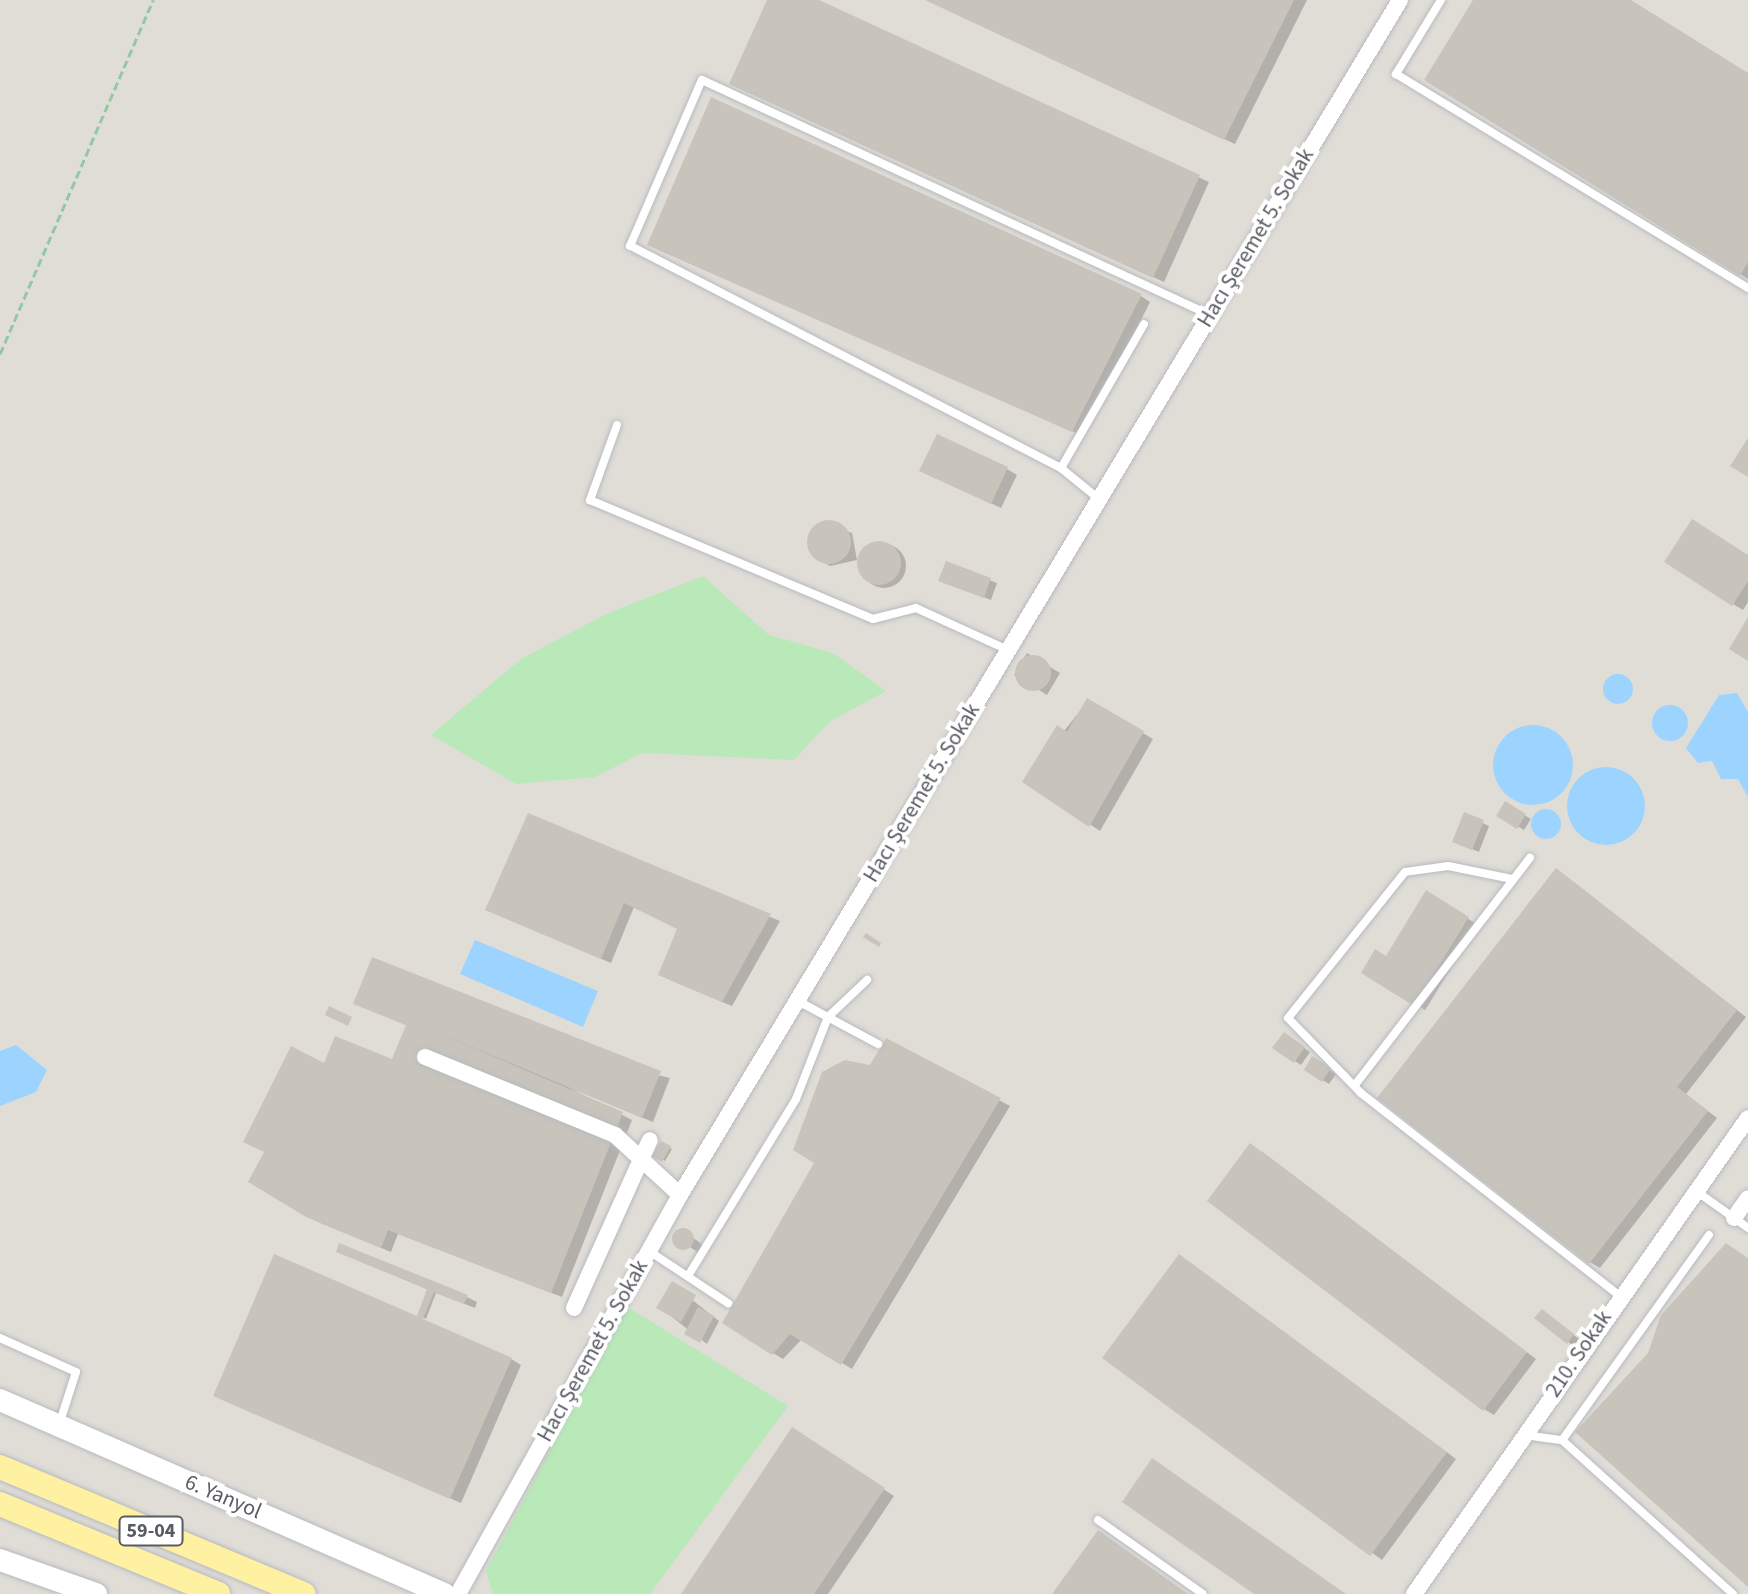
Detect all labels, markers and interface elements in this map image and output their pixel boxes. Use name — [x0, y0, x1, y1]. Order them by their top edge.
street label: Hacı Şeremet 5. Sokak — [1192, 144, 1320, 332]
street label: Hacı Şeremet 5. Sokak — [858, 699, 986, 887]
street label: Hacı Şeremet 5. Sokak — [532, 1255, 654, 1447]
street label: 210. Sokak — [1540, 1306, 1618, 1402]
street label: 6. Yanyol — [181, 1469, 265, 1525]
road number: 59-04 — [117, 1515, 185, 1547]

